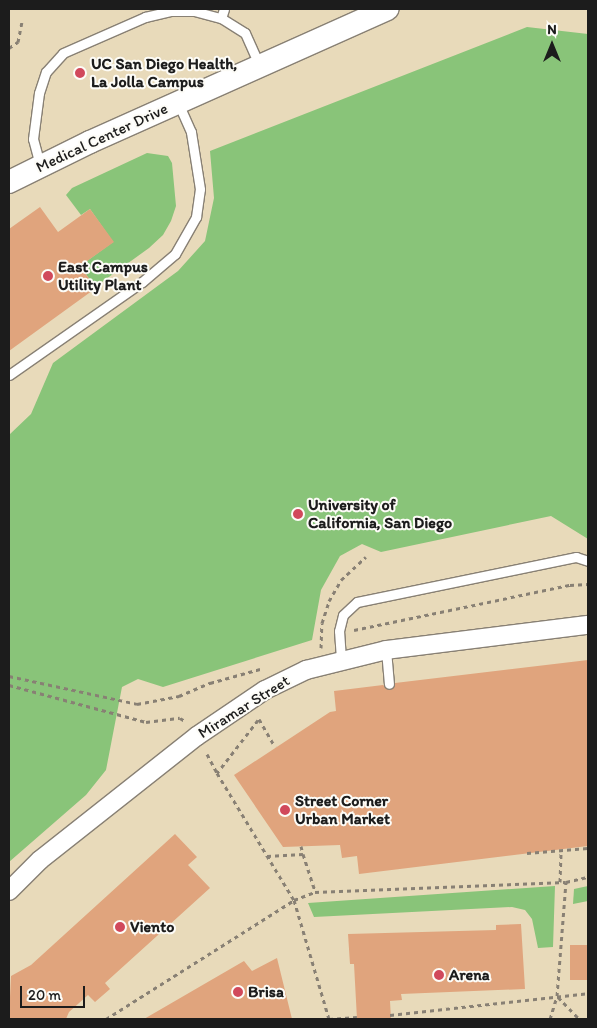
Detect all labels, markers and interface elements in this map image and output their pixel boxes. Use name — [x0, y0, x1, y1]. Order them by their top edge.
north arrow — [527, 20, 577, 70]
text: N — [547, 21, 557, 38]
place label: UC San Diego Health, La Jolla Campus — [91, 54, 237, 92]
marker: UC San Diego Health, La Jolla Campus — [73, 66, 87, 80]
street label: Medical Center Drive — [33, 99, 171, 177]
place label: East Campus Utility Plant — [58, 257, 148, 295]
marker: East Campus Utility Plant — [42, 270, 54, 282]
place label: University of California, San Diego — [308, 495, 453, 533]
marker: University of California, San Diego — [292, 508, 304, 520]
street label: Miramar Street — [195, 671, 293, 743]
place label: Street Corner Urban Market — [295, 791, 390, 829]
marker: Street Corner Urban Market — [279, 804, 291, 816]
place label: Viento — [130, 917, 174, 937]
marker: Viento — [114, 921, 126, 933]
place label: Arena — [449, 965, 490, 985]
marker: Arena — [433, 969, 445, 981]
scale bar — [22, 976, 88, 1008]
place label: Brisa — [248, 982, 284, 1002]
text: 20 m — [28, 986, 61, 1004]
marker: Brisa — [232, 986, 244, 998]

